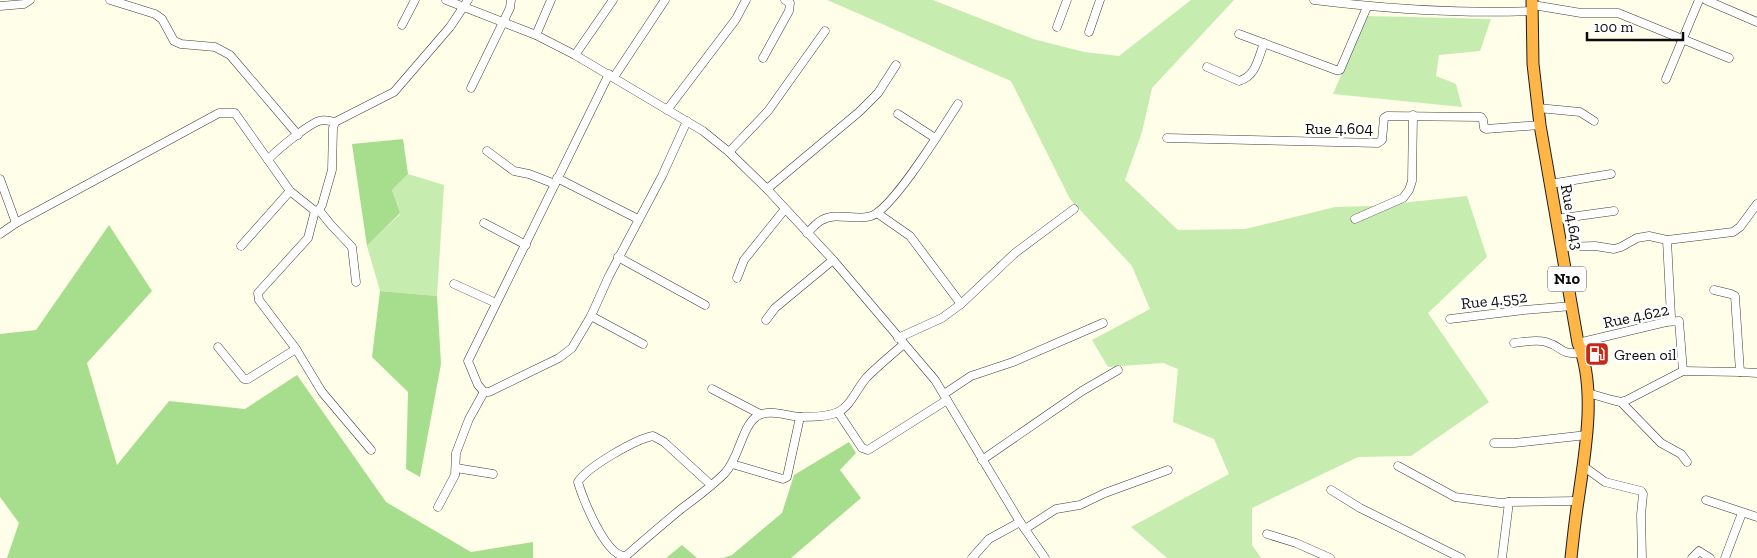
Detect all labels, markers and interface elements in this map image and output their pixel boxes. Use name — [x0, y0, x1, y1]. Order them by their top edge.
scale bar — [1587, 10, 1683, 42]
text: 100 m — [1594, 18, 1633, 36]
street label: Rue 4.604 — [1305, 119, 1373, 138]
street label: Rue 4.643 — [1557, 183, 1587, 252]
road number: N10 — [1548, 266, 1586, 292]
street label: Rue 4.552 — [1460, 287, 1528, 313]
street label: Rue 4.622 — [1601, 300, 1671, 332]
fuel station icon: Green oil — [1584, 341, 1610, 367]
place label: Green oil — [1614, 345, 1677, 364]

